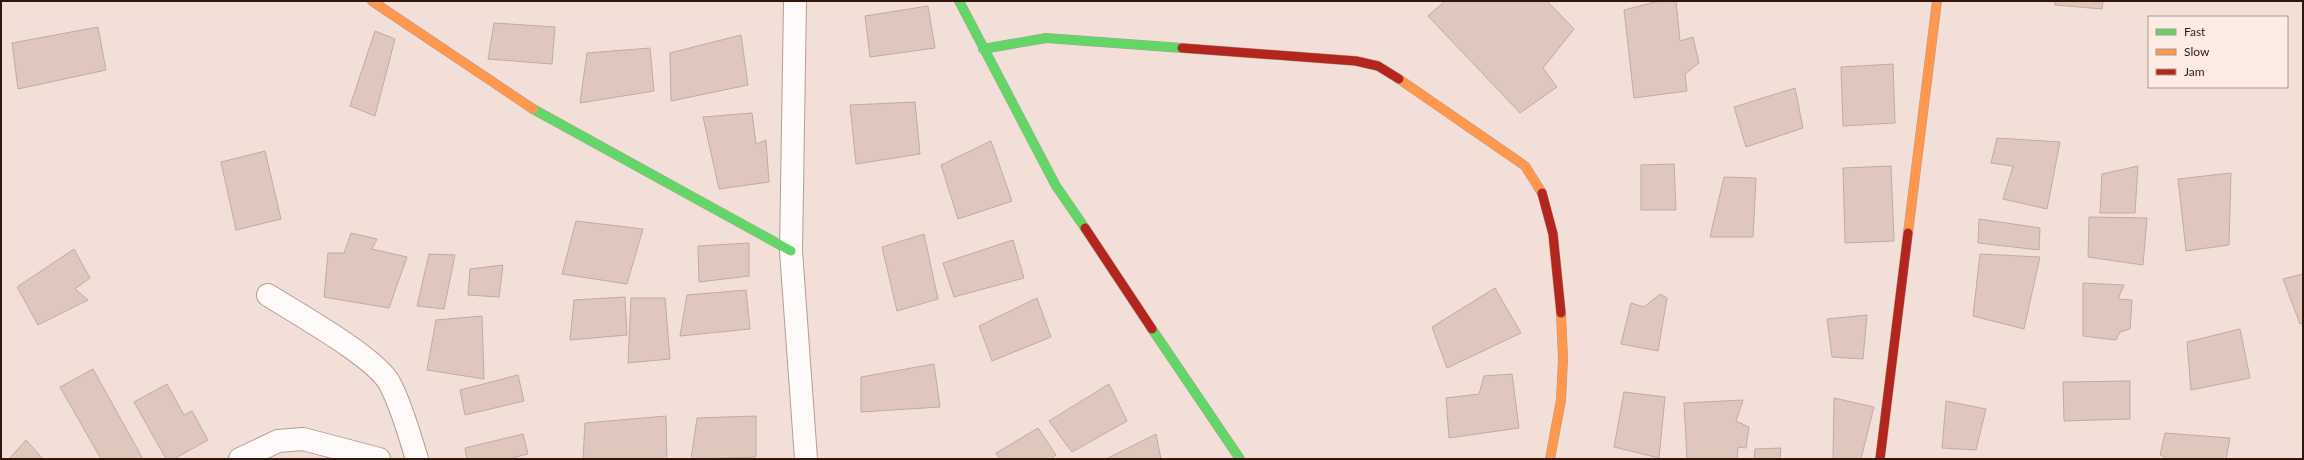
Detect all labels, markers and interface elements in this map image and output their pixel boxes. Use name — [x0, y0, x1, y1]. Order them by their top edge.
legend — [2148, 16, 2288, 88]
text: Fast — [2184, 24, 2206, 39]
text: Slow — [2184, 44, 2210, 59]
text: Jam — [2184, 64, 2205, 79]

